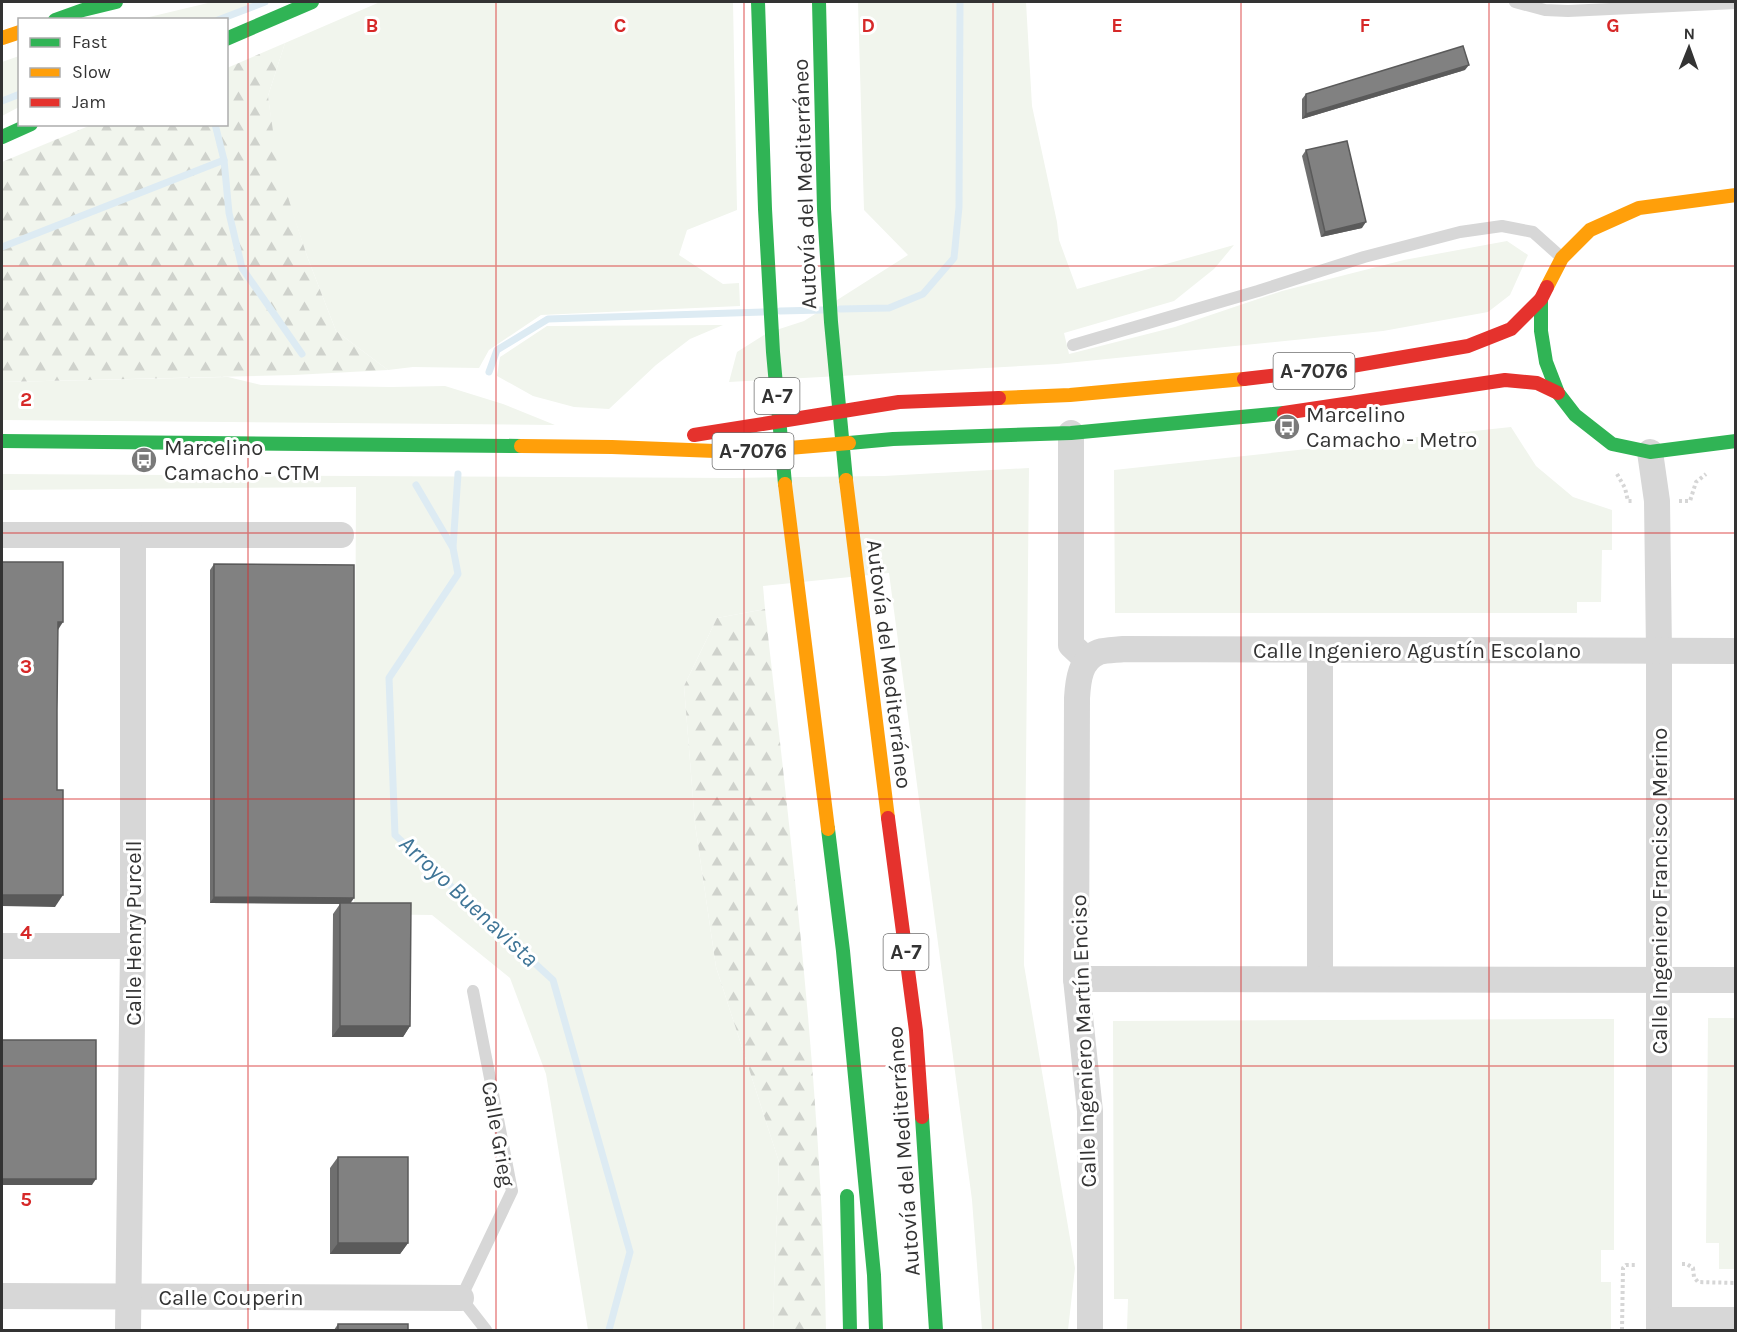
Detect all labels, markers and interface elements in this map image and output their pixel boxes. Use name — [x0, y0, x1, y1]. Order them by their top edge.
text: B — [366, 14, 378, 37]
text: C — [614, 14, 626, 37]
text: D — [861, 14, 875, 37]
text: E — [1111, 14, 1123, 37]
text: F — [1360, 14, 1371, 37]
text: G — [1606, 14, 1620, 37]
legend — [18, 18, 228, 126]
north arrow — [1659, 18, 1719, 78]
text: N — [1683, 24, 1695, 43]
text: Fast — [72, 31, 107, 53]
street label: Autovía del Mediterráneo — [788, 58, 822, 310]
text: Slow — [72, 61, 111, 83]
text: Jam — [72, 91, 106, 113]
road number: A-7076 — [1274, 353, 1354, 389]
road number: A-7 — [754, 378, 800, 414]
text: 2 — [20, 388, 32, 411]
place label: Marcelino Camacho - Metro — [1306, 402, 1477, 453]
bus stop icon: Marcelino Camacho - Metro — [1272, 412, 1302, 442]
road number: A-7076 — [712, 433, 794, 469]
place label: Marcelino Camacho - CTM — [164, 435, 320, 486]
bus stop icon: Marcelino Camacho - CTM — [129, 445, 159, 475]
street label: Autovía del Mediterráneo — [861, 538, 917, 790]
street label: Calle Ingeniero Agustín Escolano — [1253, 638, 1581, 664]
text: 3 — [20, 655, 32, 678]
street label: Calle Ingeniero Francisco Merino — [1647, 728, 1673, 1054]
water label: Arroyo Buenavista — [394, 829, 544, 973]
street label: Calle Henry Purcell — [121, 840, 147, 1026]
street label: Calle Ingeniero Martín Enciso — [1066, 894, 1102, 1188]
text: 4 — [20, 921, 32, 944]
road number: A-7 — [884, 934, 928, 970]
street label: Autovía del Mediterráneo — [882, 1025, 926, 1277]
street label: Calle Grieg — [476, 1079, 520, 1190]
text: 5 — [20, 1188, 32, 1211]
street label: Calle Couperin — [158, 1285, 304, 1311]

